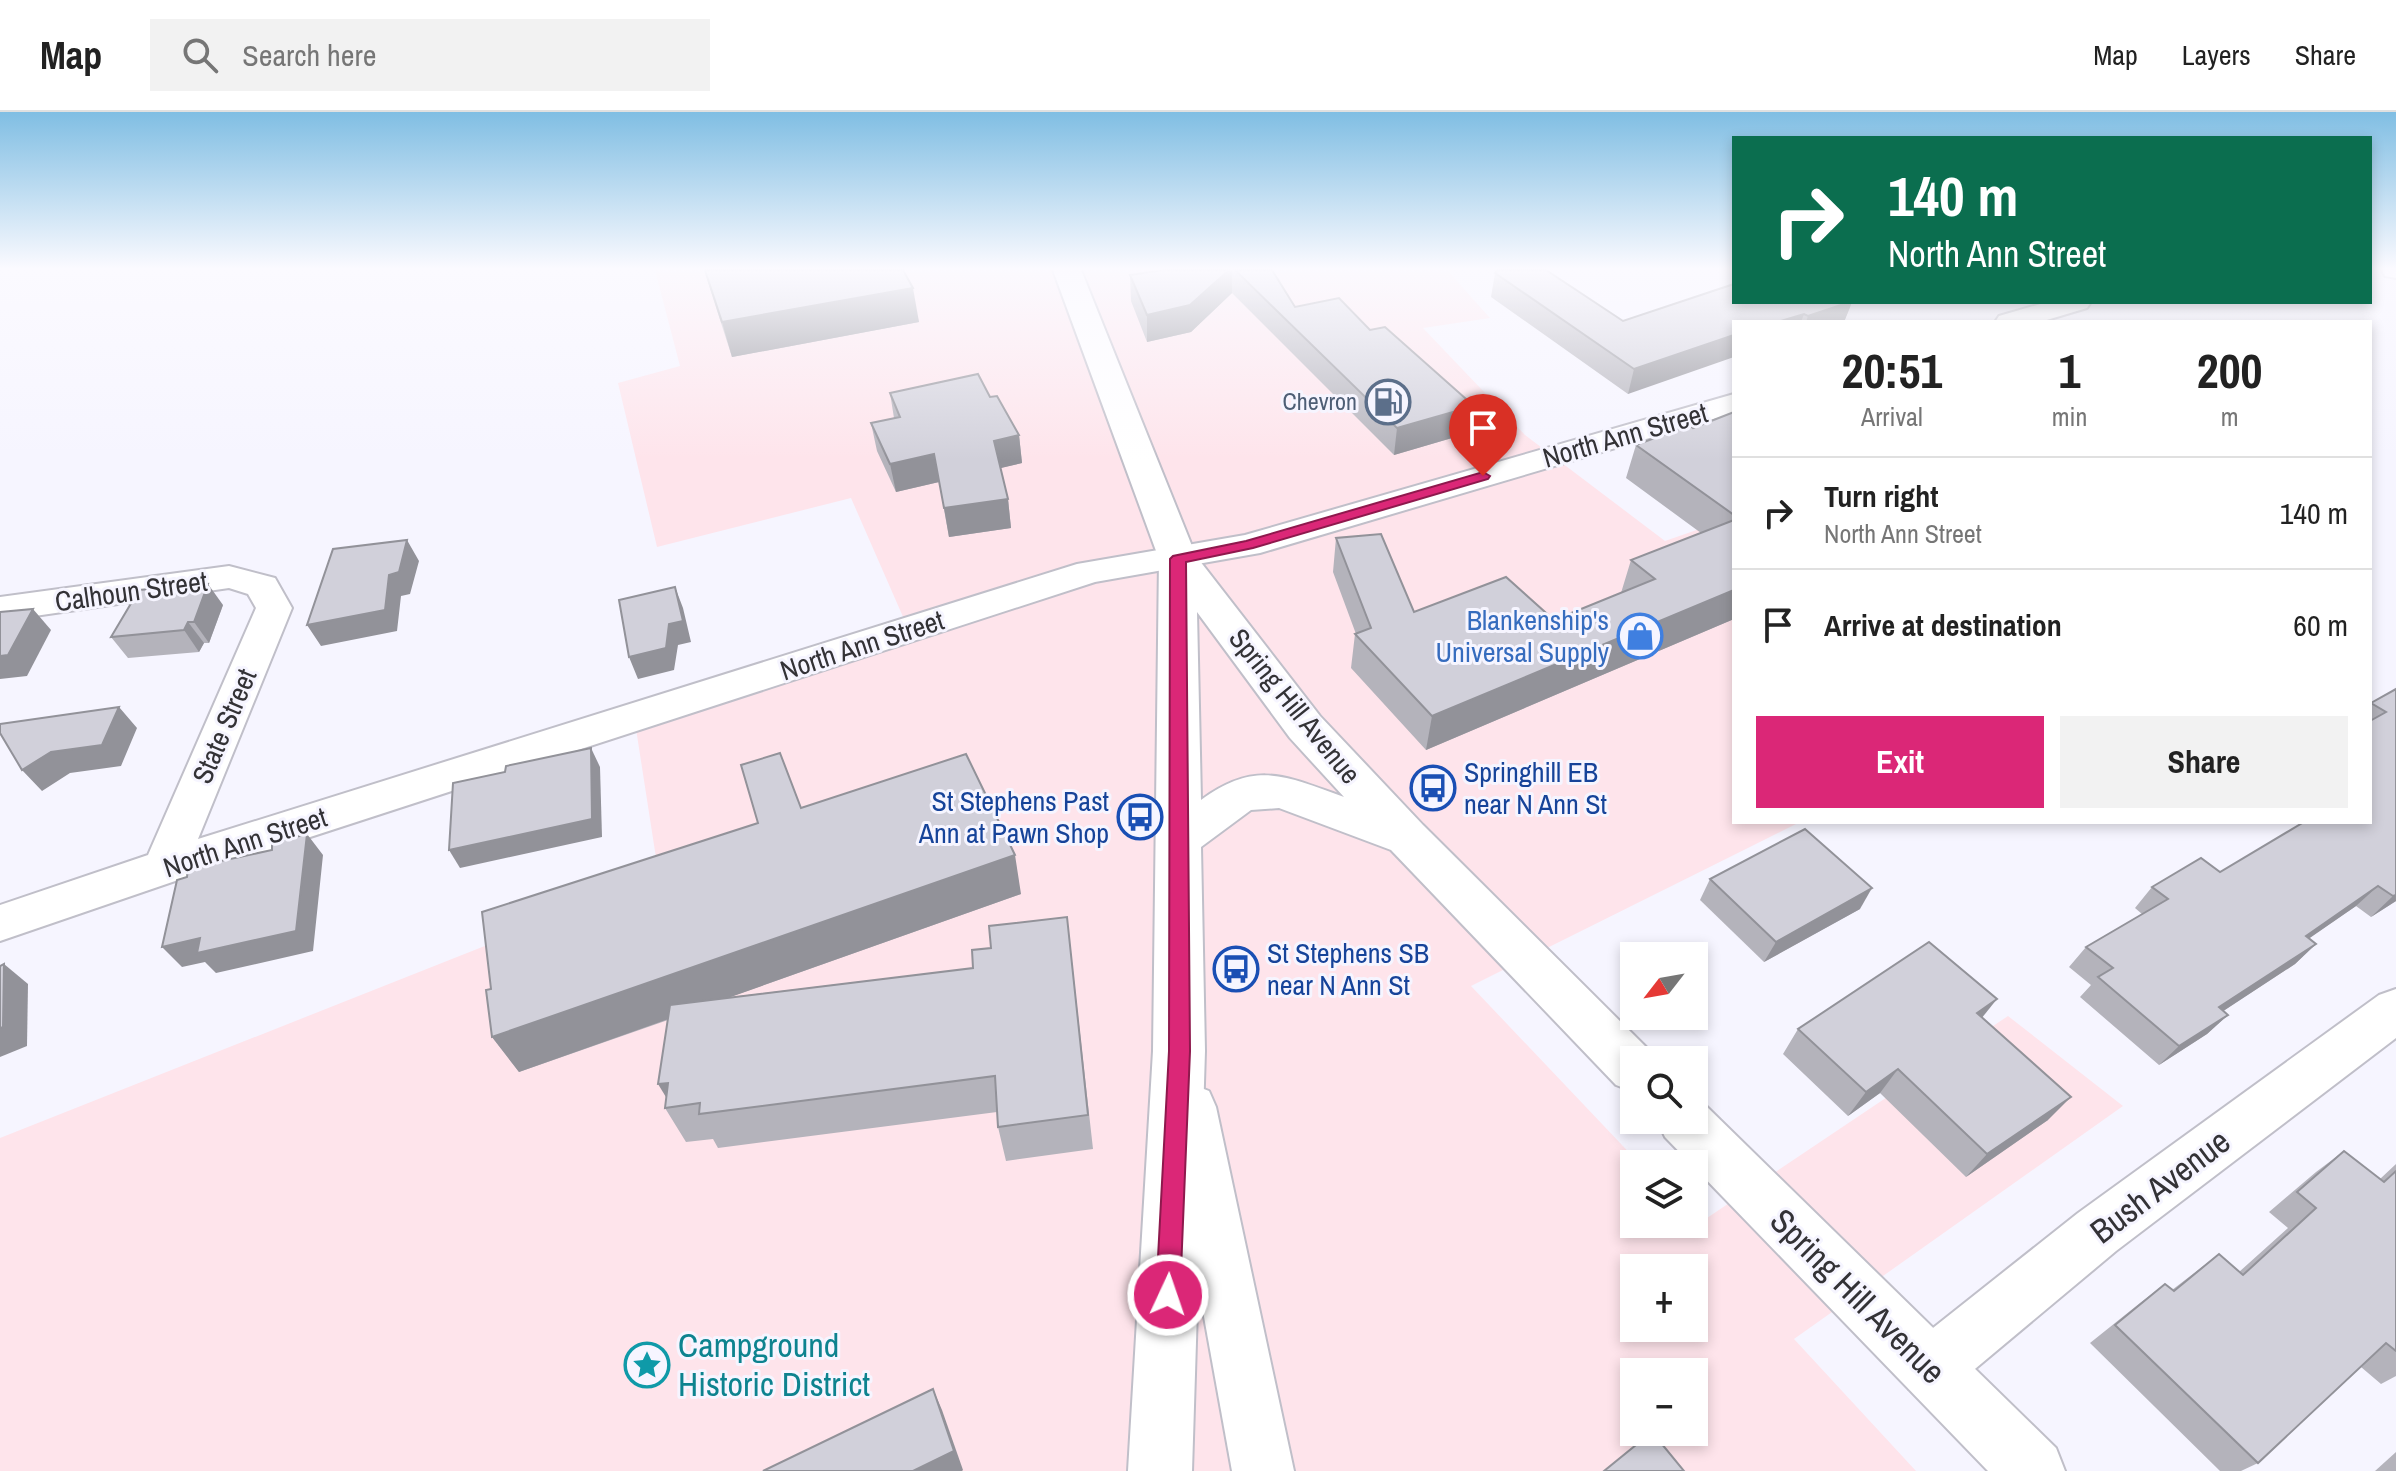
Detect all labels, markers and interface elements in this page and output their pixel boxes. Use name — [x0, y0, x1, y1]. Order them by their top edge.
search box — [150, 19, 710, 91]
text: Map — [40, 30, 102, 81]
icon: search — [178, 33, 222, 77]
text: Search here — [242, 35, 376, 75]
text: Map — [2093, 36, 2138, 74]
text: Layers — [2182, 36, 2251, 74]
text: Share — [2295, 36, 2356, 74]
text: 140 m — [1888, 158, 2018, 233]
icon: right — [1756, 168, 1860, 272]
text: North Ann Street — [1888, 230, 2106, 278]
text: 20:51 — [1842, 338, 1942, 403]
text: 1 — [2059, 338, 2080, 403]
text: 200 — [2197, 338, 2262, 403]
fuel station icon: Chevron — [1364, 378, 1412, 426]
place label: Chevron — [1283, 385, 1357, 417]
street label: North Ann Street — [1538, 393, 1712, 477]
pin — [1449, 394, 1517, 476]
text: Arrival — [1861, 399, 1923, 434]
text: min — [2052, 399, 2087, 434]
text: m — [2221, 399, 2239, 434]
icon: arrive — [1461, 406, 1505, 450]
text: Turn right — [1824, 476, 1938, 516]
icon: right — [1756, 491, 1800, 535]
text: 140 m — [2280, 493, 2348, 533]
text: North Ann Street — [1824, 516, 1982, 551]
street label: Calhoun Street — [53, 562, 209, 620]
street label: North Ann Street — [775, 601, 949, 689]
place label: Blankenship's Universal Supply — [1435, 601, 1610, 671]
icon: arrive — [1756, 603, 1800, 647]
text: Arrive at destination — [1824, 605, 2062, 645]
text: 60 m — [2293, 605, 2348, 645]
shop icon: Blankenship's Universal Supply — [1616, 612, 1664, 660]
street label: Spring Hill Avenue — [1221, 620, 1369, 792]
street label: State Street — [183, 663, 265, 789]
button: Exit — [1756, 716, 2044, 808]
button: Share — [2060, 716, 2348, 808]
place label: Springhill EB near N Ann St — [1464, 753, 1607, 823]
bus stop icon: Springhill EB near N Ann St — [1409, 764, 1457, 812]
place label: St Stephens Past Ann at Pawn Shop — [918, 782, 1109, 852]
bus stop icon: St Stephens Past Ann at Pawn Shop — [1116, 793, 1164, 841]
street label: North Ann Street — [158, 798, 332, 886]
place label: St Stephens SB near N Ann St — [1267, 934, 1429, 1004]
north arrow — [1620, 942, 1708, 1030]
map controls — [1620, 942, 1708, 1446]
bus stop icon: St Stephens SB near N Ann St — [1212, 945, 1260, 993]
button: search — [1620, 1046, 1708, 1134]
street label: Bush Avenue — [2081, 1118, 2239, 1254]
button: layers — [1620, 1150, 1708, 1238]
street label: Spring Hill Avenue — [1760, 1198, 1956, 1394]
position arrow — [1126, 1253, 1210, 1337]
button: + — [1620, 1254, 1708, 1342]
place label: Campground Historic District — [678, 1322, 870, 1407]
place icon: Campground Historic District — [623, 1341, 671, 1389]
button: − — [1620, 1358, 1708, 1446]

